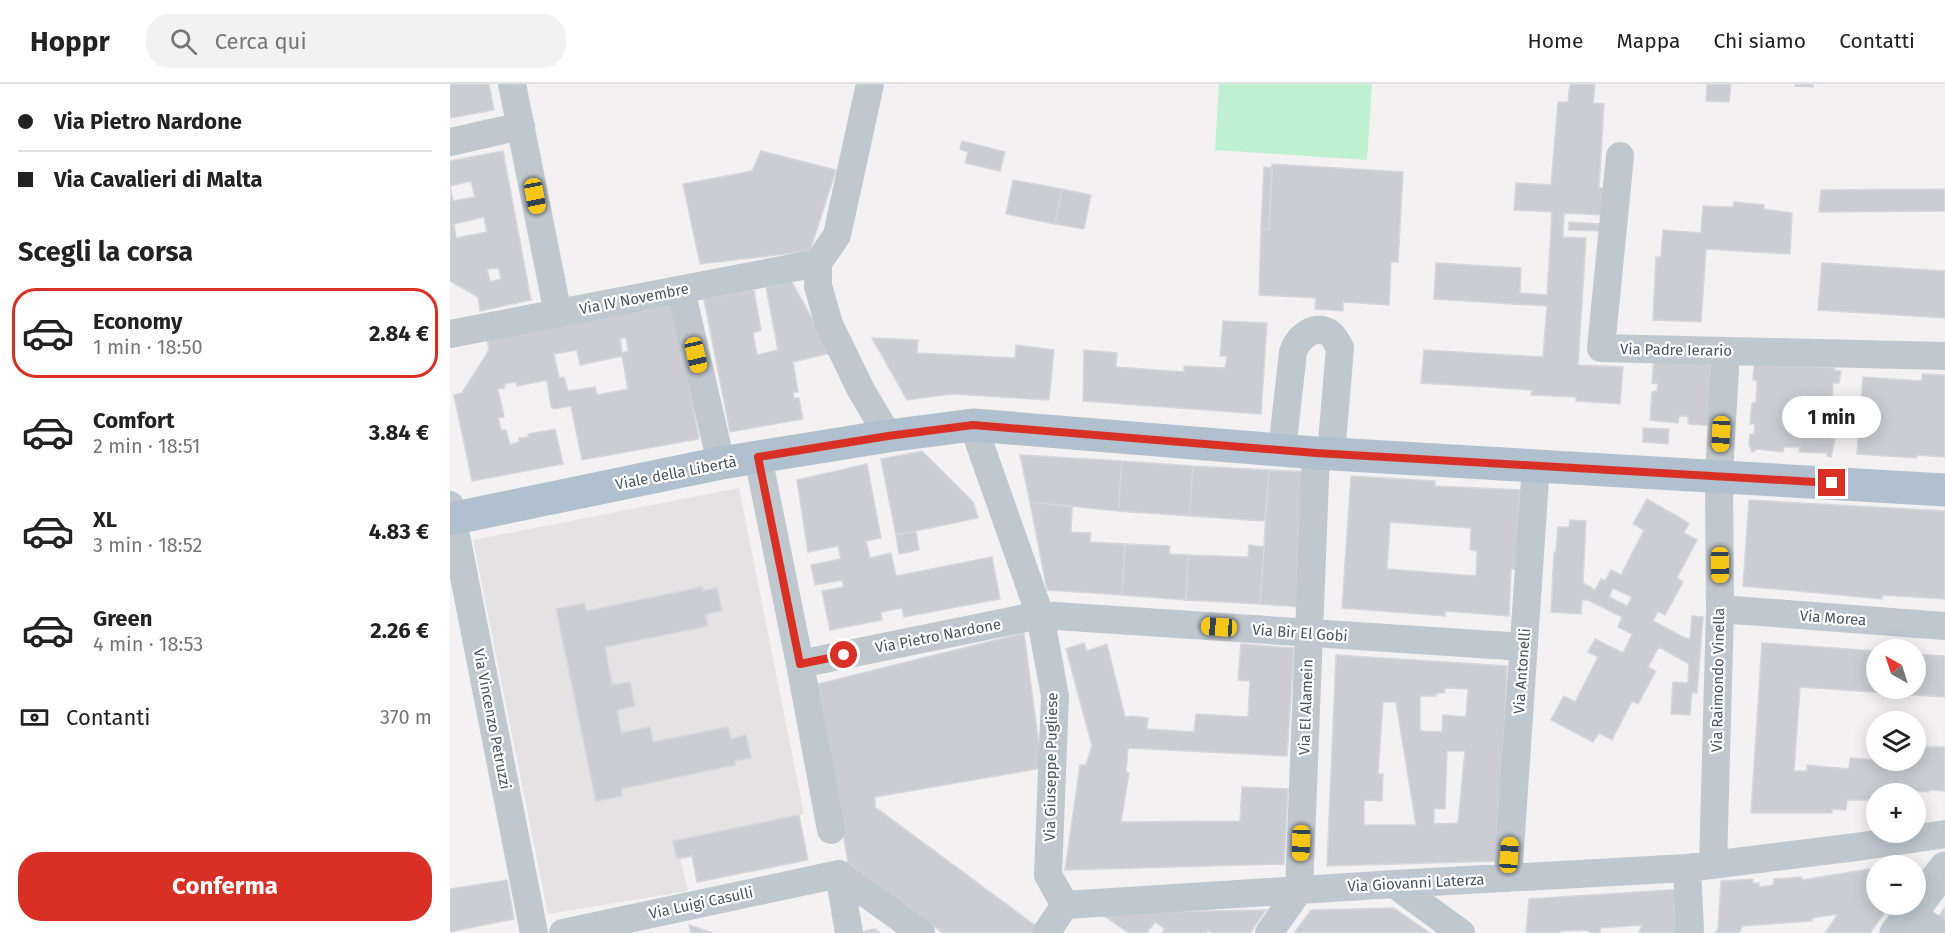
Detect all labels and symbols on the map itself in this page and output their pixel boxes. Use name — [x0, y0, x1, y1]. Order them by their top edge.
car — [523, 177, 547, 215]
street label: Via IV Novembre — [578, 280, 690, 318]
car — [683, 335, 709, 375]
street label: Via Padre Ierario — [1620, 340, 1732, 360]
callout: 1 min — [1782, 396, 1882, 438]
car — [1711, 416, 1731, 452]
street label: Viale della Libertà — [614, 452, 738, 494]
route end — [1818, 469, 1845, 496]
car — [1711, 547, 1729, 583]
street label: Via Morea — [1799, 607, 1867, 629]
street label: Via Raimondo Vinella — [1708, 608, 1728, 752]
street label: Via Pietro Nardone — [874, 615, 1002, 657]
car — [1200, 617, 1238, 637]
street label: Via Bir El Gobi — [1252, 621, 1348, 645]
street label: Via Antonelli — [1510, 627, 1534, 715]
north arrow — [1866, 639, 1926, 699]
route start — [830, 641, 857, 668]
street label: Via Vincenzo Petruzzi — [470, 647, 514, 791]
street label: Via El Alamein — [1295, 659, 1317, 755]
street label: Via Giuseppe Pugliese — [1041, 692, 1061, 842]
car — [1291, 825, 1311, 861]
car — [1499, 836, 1519, 874]
street label: Via Giovanni Laterza — [1347, 870, 1485, 896]
street label: Via Luigi Casulli — [647, 883, 755, 923]

